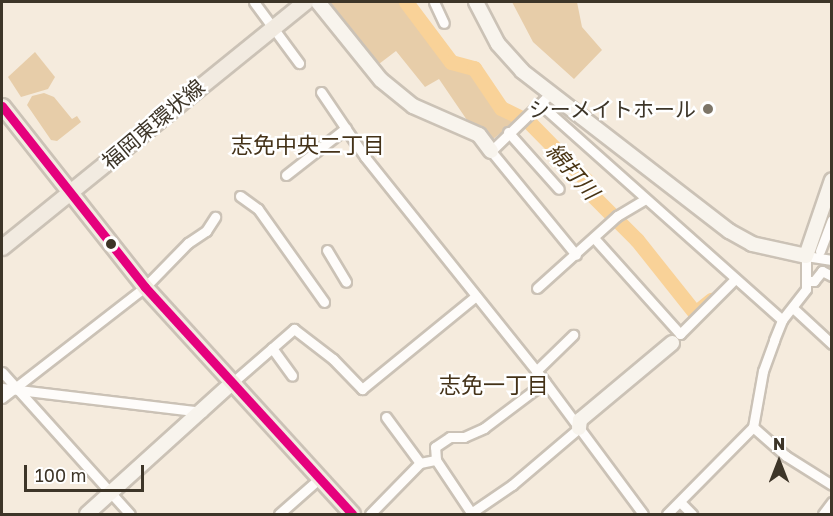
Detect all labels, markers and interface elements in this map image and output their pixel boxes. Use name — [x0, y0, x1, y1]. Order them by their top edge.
street label: 福岡東環状線 — [97, 74, 209, 174]
place label: シーメイトホール — [528, 96, 696, 122]
marker: シーメイトホール — [701, 102, 715, 116]
district label: 志免中央二丁目 — [231, 132, 385, 158]
water label: 綿打川 — [541, 137, 605, 205]
unlabelled marker — [105, 238, 117, 250]
district label: 志免一丁目 — [439, 372, 549, 398]
north arrow — [749, 432, 809, 492]
text: N — [773, 434, 785, 454]
scale bar — [27, 453, 147, 491]
text: 100 m — [35, 464, 86, 486]

